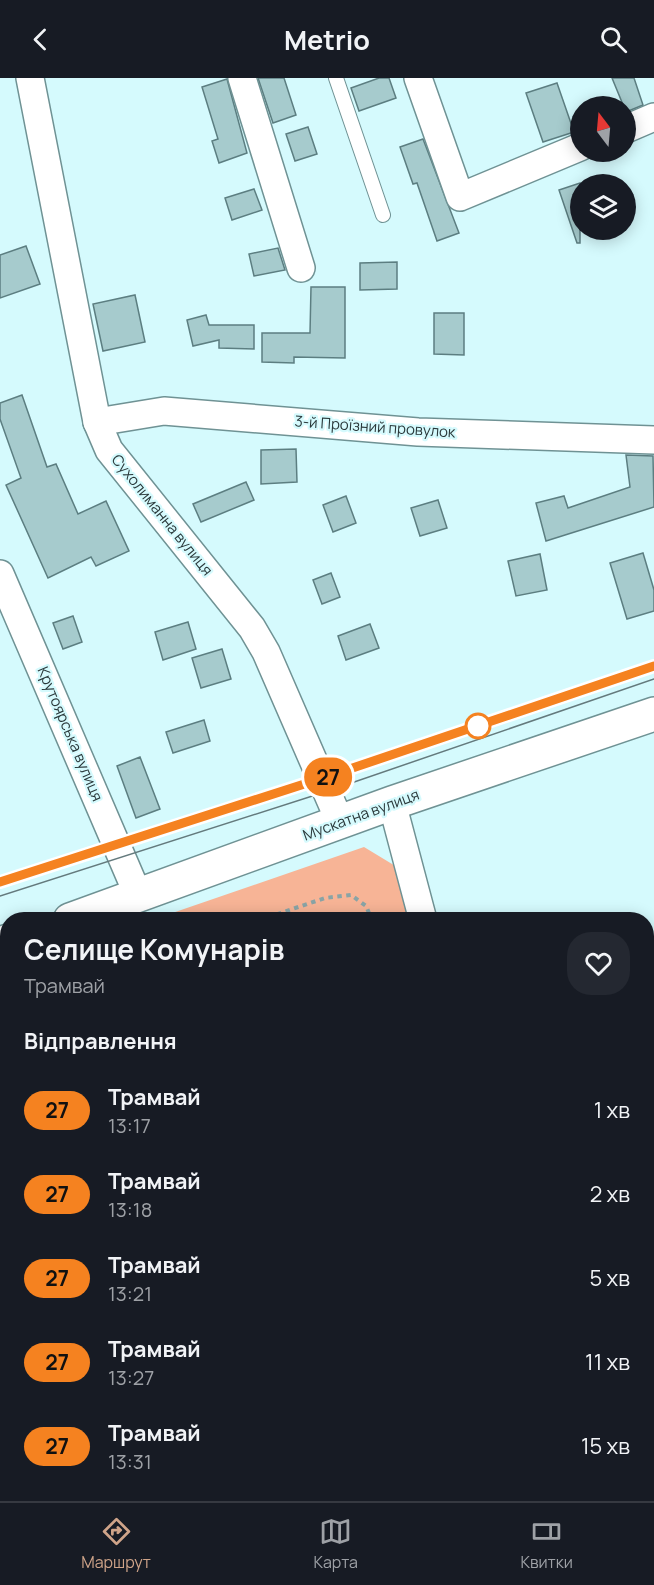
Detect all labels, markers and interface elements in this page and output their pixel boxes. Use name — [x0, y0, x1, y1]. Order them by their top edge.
text: Metrio — [284, 21, 370, 58]
icon: back — [24, 23, 57, 56]
icon: search — [597, 23, 630, 56]
north arrow — [570, 96, 636, 162]
map controls — [570, 96, 636, 240]
button: layers — [570, 174, 636, 240]
street label: 3-й Проїзний провулок — [294, 410, 457, 443]
street label: Сухолиманна вулиця — [107, 450, 218, 580]
street label: Крутоярська вулиця — [33, 663, 108, 804]
unlabelled marker — [465, 713, 491, 739]
line badge: 27 — [301, 758, 355, 796]
text: 27 — [316, 763, 340, 791]
street label: Мускатна вулиця — [300, 784, 422, 845]
text: Селище Комунарів — [24, 930, 284, 968]
button: heart — [567, 932, 630, 995]
text: Трамвай — [24, 972, 105, 999]
text: Відправлення — [24, 1026, 177, 1056]
text: Трамвай — [108, 1082, 201, 1112]
text: 1 хв — [594, 1095, 630, 1125]
text: 27 — [45, 1096, 69, 1124]
text: 13:17 — [108, 1112, 151, 1139]
text: Трамвай — [108, 1166, 201, 1196]
text: 2 хв — [590, 1179, 630, 1209]
text: 27 — [45, 1180, 69, 1208]
text: 13:18 — [108, 1196, 152, 1223]
text: Трамвай — [108, 1250, 201, 1280]
text: 5 хв — [590, 1263, 630, 1293]
text: 27 — [45, 1264, 69, 1292]
text: 13:21 — [108, 1280, 152, 1307]
text: Трамвай — [108, 1334, 201, 1364]
text: 11 хв — [585, 1347, 630, 1377]
text: 27 — [45, 1348, 69, 1376]
text: 13:27 — [108, 1364, 154, 1391]
text: Трамвай — [108, 1418, 201, 1448]
text: 15 хв — [581, 1431, 630, 1461]
text: 27 — [45, 1432, 69, 1460]
text: 13:31 — [108, 1448, 152, 1475]
tab: Маршрут — [81, 1515, 151, 1573]
tab: Карта — [313, 1515, 358, 1573]
tab: Квитки — [520, 1515, 573, 1573]

